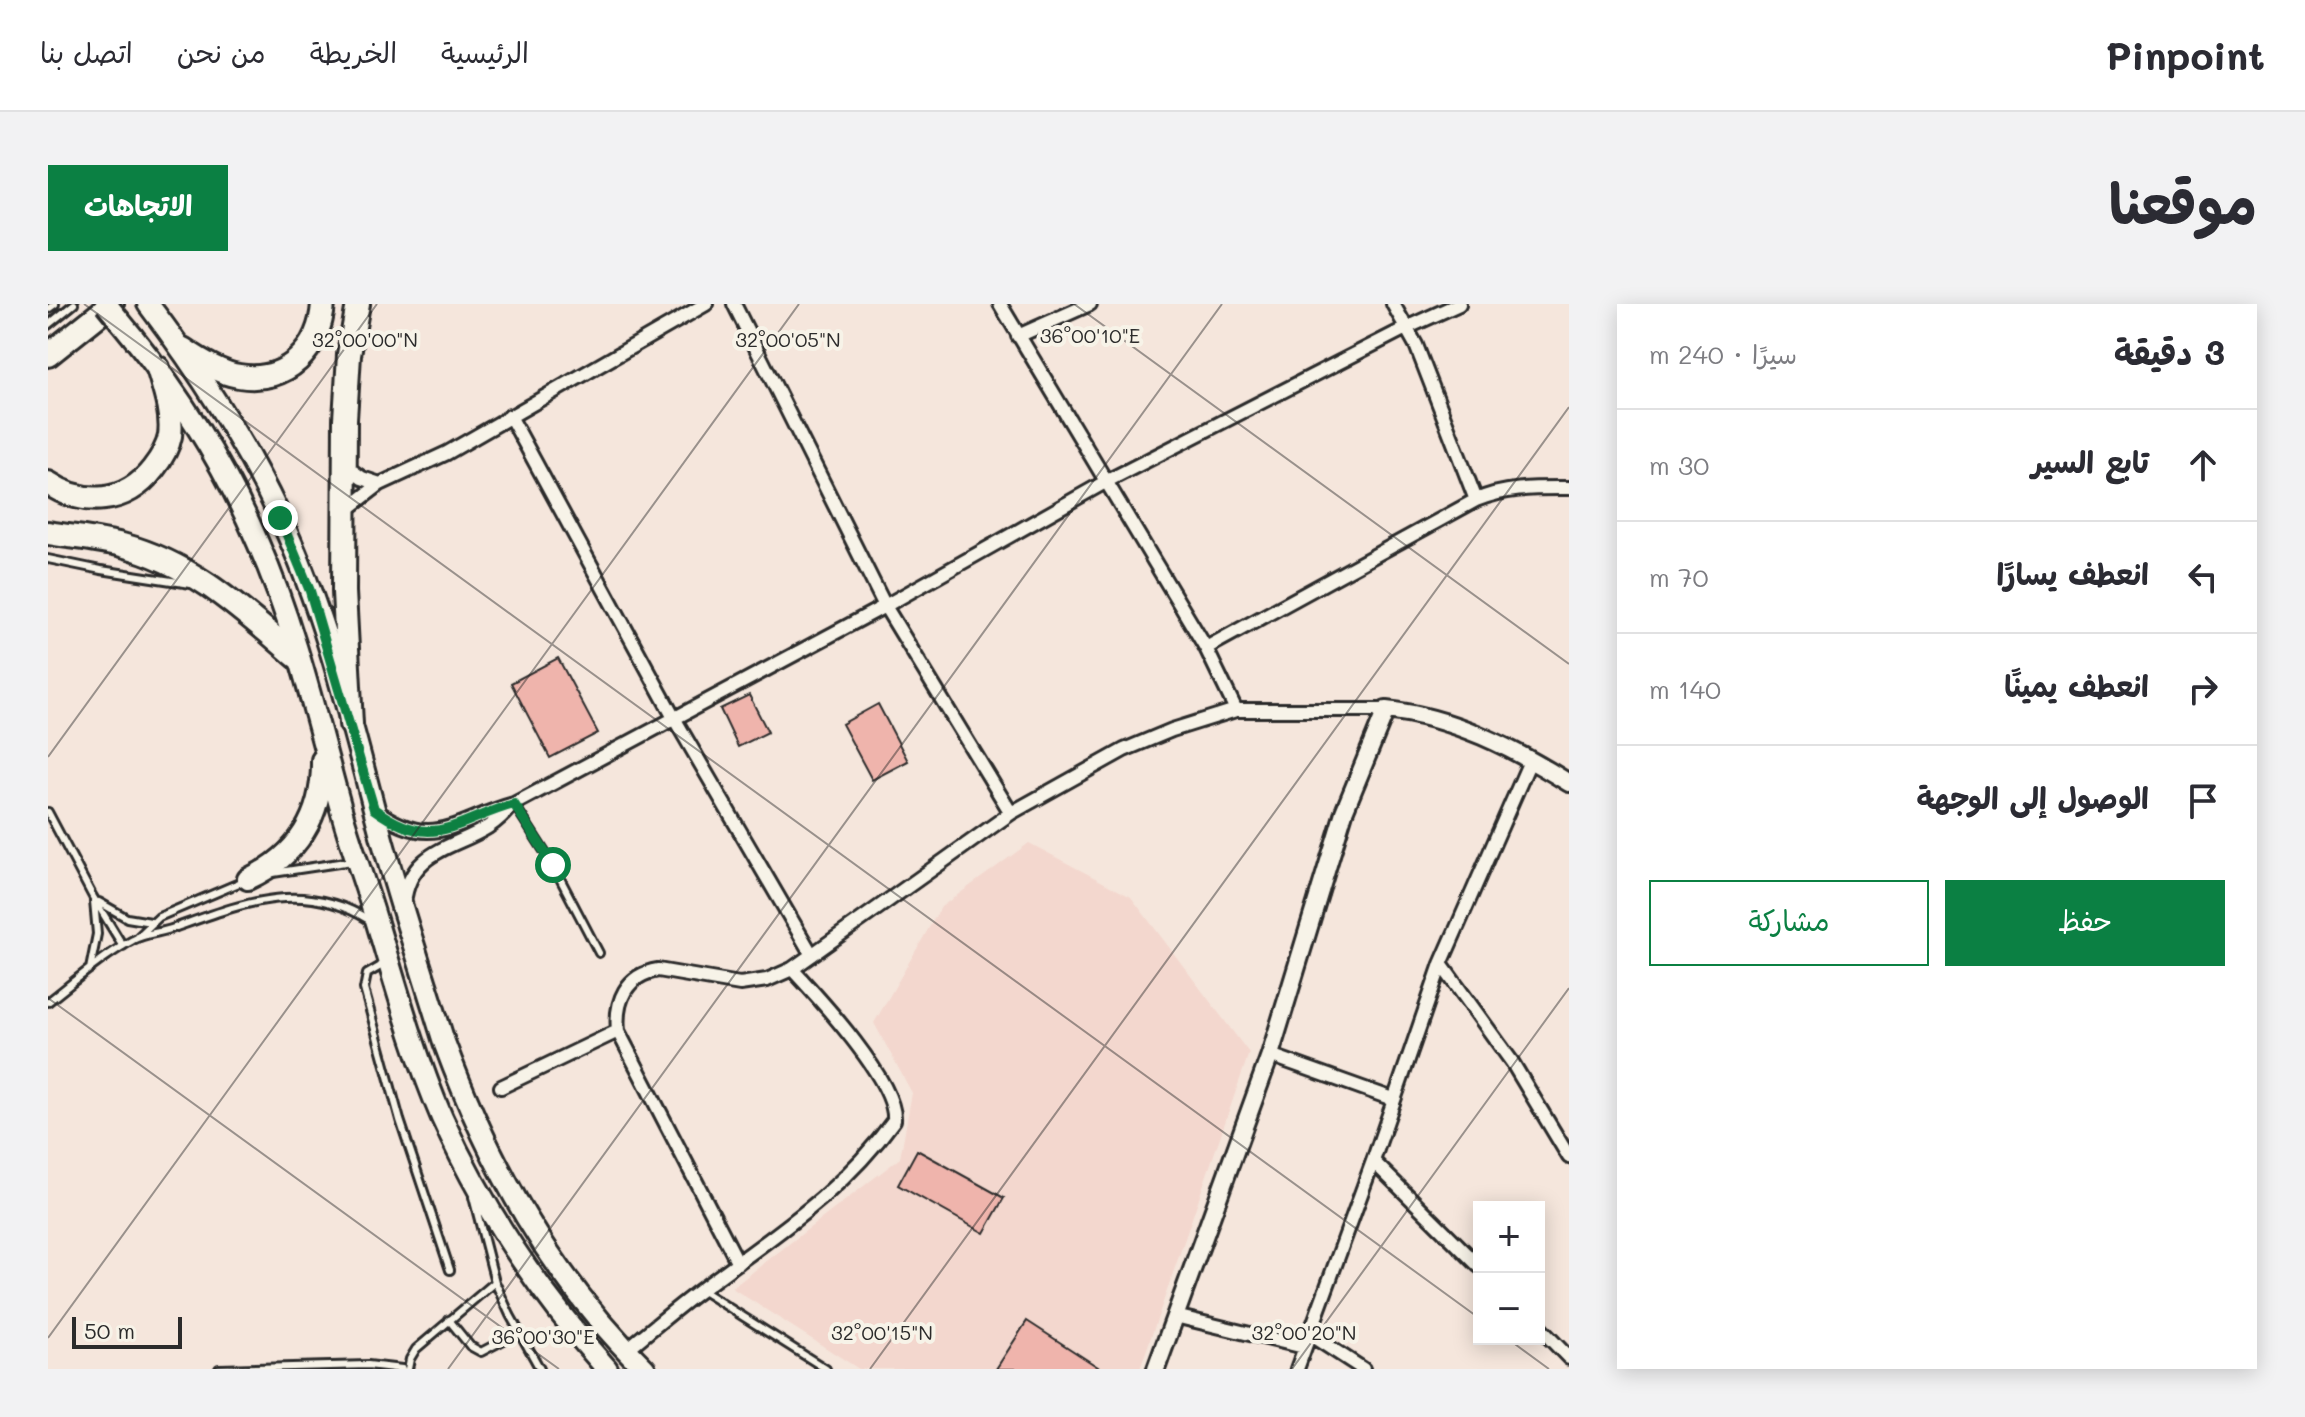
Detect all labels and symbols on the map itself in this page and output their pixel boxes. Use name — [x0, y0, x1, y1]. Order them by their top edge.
text: 36°00'10"E — [1040, 322, 1140, 348]
text: 32°00'00"N — [312, 326, 418, 352]
text: 32°00'05"N — [735, 326, 841, 352]
route end — [262, 500, 298, 536]
route start — [535, 847, 571, 883]
scale bar — [72, 1313, 182, 1349]
text: 32°00'15"N — [831, 1319, 933, 1345]
text: 32°00'20"N — [1252, 1319, 1356, 1345]
text: 36°00'30"E — [491, 1323, 595, 1349]

